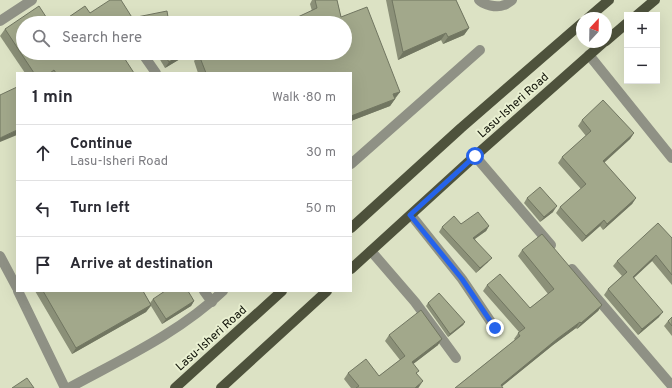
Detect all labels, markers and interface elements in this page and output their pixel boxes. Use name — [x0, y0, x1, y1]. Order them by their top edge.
north arrow — [576, 12, 612, 48]
map controls — [624, 12, 660, 84]
button: + — [624, 12, 660, 48]
search box — [16, 16, 352, 60]
icon: search — [30, 27, 52, 49]
text: Search here — [62, 29, 142, 48]
button: − — [624, 48, 660, 84]
street label: Lasu-Isheri Road — [475, 70, 553, 142]
text: 1 min — [32, 87, 73, 109]
text: Walk · 80 m — [272, 90, 336, 106]
text: Continue — [70, 135, 132, 154]
icon: ahead — [32, 142, 54, 164]
text: 30 m — [306, 145, 336, 161]
route start — [466, 147, 484, 165]
text: Lasu-Isheri Road — [70, 154, 168, 170]
icon: left — [32, 198, 54, 220]
text: Turn left — [70, 199, 130, 218]
text: 50 m — [306, 201, 336, 217]
icon: arrive — [32, 254, 54, 276]
text: Arrive at destination — [70, 255, 213, 274]
street label: Lasu-Isheri Road — [173, 303, 251, 375]
route end — [486, 319, 504, 337]

